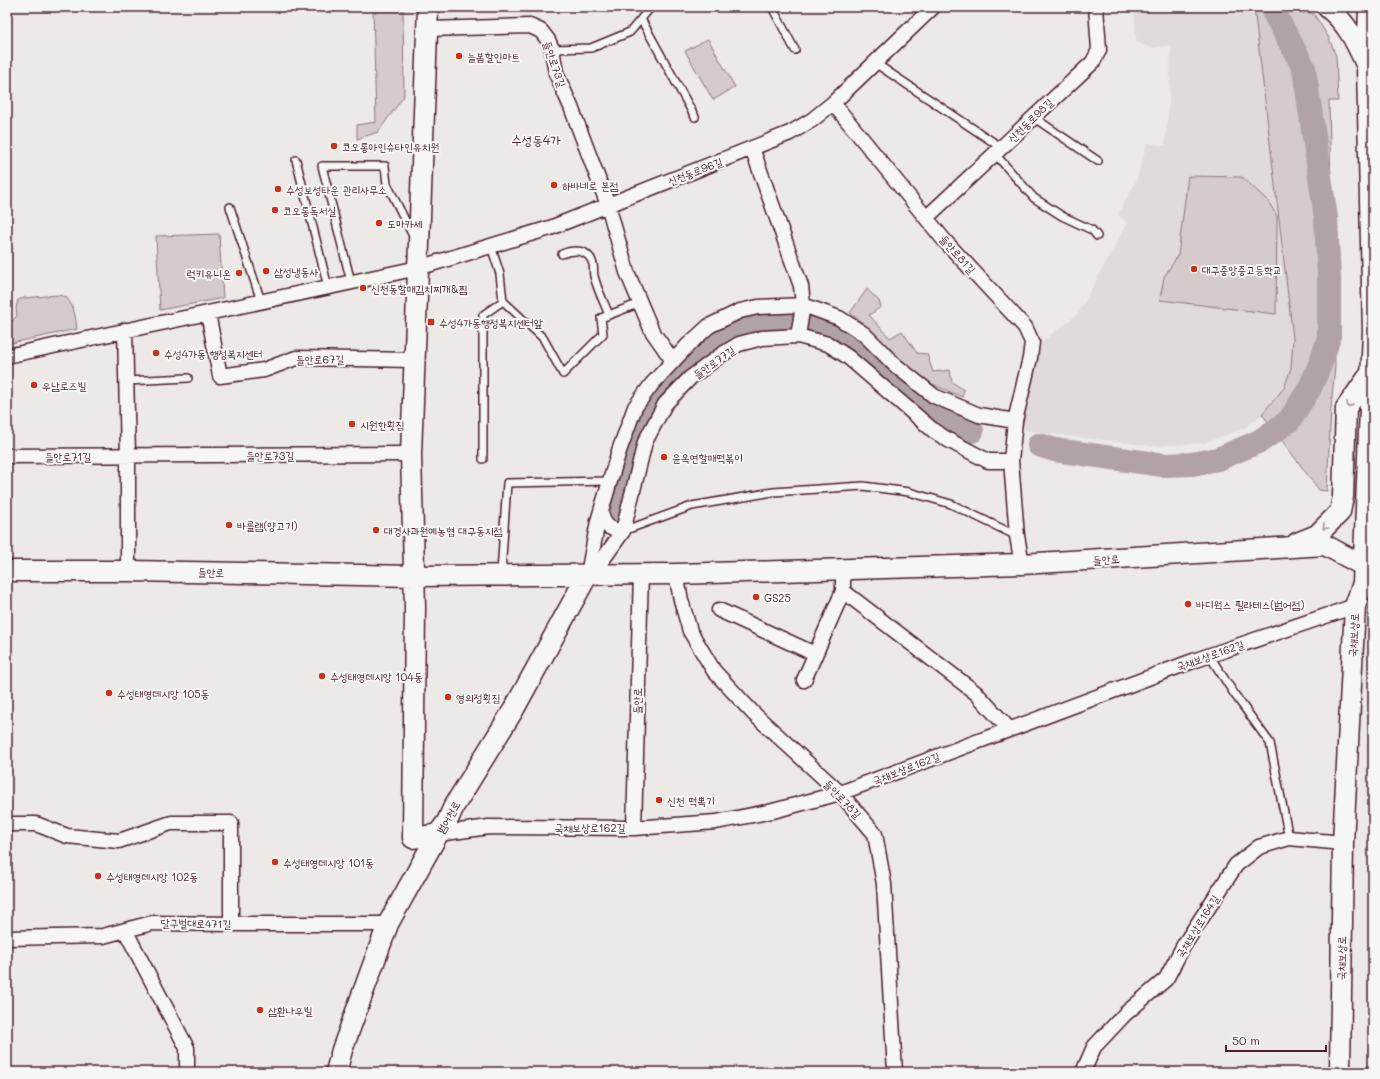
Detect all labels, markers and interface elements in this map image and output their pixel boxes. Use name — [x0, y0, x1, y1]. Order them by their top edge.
street label: 들안로73길 — [540, 39, 570, 89]
place label: 늘봄할인마트 — [467, 49, 520, 64]
marker: 늘봄할인마트 — [454, 51, 464, 61]
street label: 신천동로98길 — [1004, 95, 1056, 145]
district label: 수성동4가 — [511, 131, 561, 148]
place label: 코오롱아인슈타인유치원 — [342, 139, 440, 154]
marker: 코오롱아인슈타인유치원 — [329, 141, 339, 151]
street label: 신천동로96길 — [666, 154, 725, 188]
place label: 하바네로 본점 — [562, 178, 619, 193]
marker: 하바네로 본점 — [549, 180, 559, 190]
place label: 수성보성타운 관리사무소 — [286, 182, 387, 197]
marker: 수성보성타운 관리사무소 — [273, 184, 283, 194]
place label: 코오롱독서실 — [283, 203, 336, 218]
marker: 코오롱독서실 — [270, 205, 280, 215]
place label: 도마카세 — [387, 216, 423, 231]
marker: 도마카세 — [374, 218, 384, 228]
street label: 들안로81길 — [937, 232, 979, 277]
place label: 대구중앙중고등학교 — [1202, 262, 1282, 277]
place label: 삼성냉동사 — [274, 264, 318, 279]
marker: 대구중앙중고등학교 — [1189, 264, 1199, 274]
place label: 럭키유니온 — [187, 266, 231, 281]
marker: 삼성냉동사 — [261, 266, 271, 276]
marker: 럭키유니온 — [234, 268, 244, 278]
place label: 신천동할매김치찌개&찜 — [371, 281, 468, 296]
marker: 신천동할매김치찌개&찜 — [358, 283, 368, 293]
place label: 수성4가동행정복지센터앞 — [439, 315, 543, 330]
marker: 수성4가동행정복지센터앞 — [426, 317, 436, 327]
street label: 들안로77길 — [690, 342, 738, 382]
place label: 수성4가동 행정복지센터 — [164, 346, 263, 361]
marker: 수성4가동 행정복지센터 — [151, 348, 161, 358]
street label: 들안로67길 — [296, 351, 344, 367]
place label: 우남로즈빌 — [42, 378, 86, 393]
marker: 우남로즈빌 — [29, 380, 39, 390]
one-way arrow — [1346, 401, 1354, 408]
place label: 시원한횟집 — [360, 417, 404, 432]
marker: 시원한횟집 — [347, 419, 357, 429]
street label: 들안로73길 — [246, 448, 294, 463]
street label: 들안로71길 — [45, 449, 91, 464]
place label: 윤옥연할매떡볶이 — [672, 450, 743, 465]
marker: 윤옥연할매떡볶이 — [659, 452, 669, 462]
place label: 바를램(양고기) — [237, 518, 298, 533]
marker: 바를램(양고기) — [224, 520, 234, 530]
one-way arrow — [1322, 522, 1330, 530]
place label: 대경사과원예농협 대구동지점 — [384, 523, 503, 538]
marker: 대경사과원예농협 대구동지점 — [371, 525, 381, 535]
street label: 들안로 — [1092, 551, 1120, 567]
street label: 들안로 — [198, 564, 225, 580]
place label: GS25 — [764, 590, 791, 605]
marker: GS25 — [751, 592, 761, 602]
place label: 바디웍스 필라테스(범어점) — [1196, 597, 1305, 612]
marker: 바디웍스 필라테스(범어점) — [1183, 599, 1193, 609]
street label: 국채보상로 — [1344, 612, 1362, 657]
street label: 국채보상로162길 — [1174, 636, 1246, 674]
place label: 수성태영데시앙 104동 — [330, 669, 423, 684]
marker: 수성태영데시앙 104동 — [317, 671, 327, 681]
place label: 수성태영데시앙 105동 — [117, 686, 210, 701]
street label: 들안로 — [629, 687, 645, 714]
marker: 수성태영데시앙 105동 — [104, 688, 114, 698]
place label: 영의정횟집 — [456, 690, 500, 705]
marker: 영의정횟집 — [443, 692, 453, 702]
street label: 국채보상로162길 — [870, 748, 942, 788]
street label: 들안로78길 — [821, 776, 865, 822]
place label: 신천 떡뽁기 — [667, 793, 715, 808]
marker: 신천 떡뽁기 — [654, 795, 664, 805]
street label: 범어천로 — [433, 798, 463, 836]
street label: 국채보상로162길 — [555, 820, 626, 835]
place label: 수성태영데시앙 101동 — [283, 855, 374, 870]
marker: 수성태영데시앙 101동 — [270, 857, 280, 867]
place label: 수성태영데시앙 102동 — [106, 869, 198, 884]
marker: 수성태영데시앙 102동 — [93, 871, 103, 881]
street label: 국채보상로164길 — [1172, 892, 1222, 960]
street label: 달구벌대로471길 — [161, 915, 232, 931]
street label: 국채보상로 — [1333, 936, 1349, 980]
place label: 삼환나우빌 — [268, 1003, 312, 1018]
marker: 삼환나우빌 — [255, 1005, 265, 1015]
scale bar — [1226, 1027, 1326, 1053]
text: 50 m — [1232, 1032, 1260, 1048]

